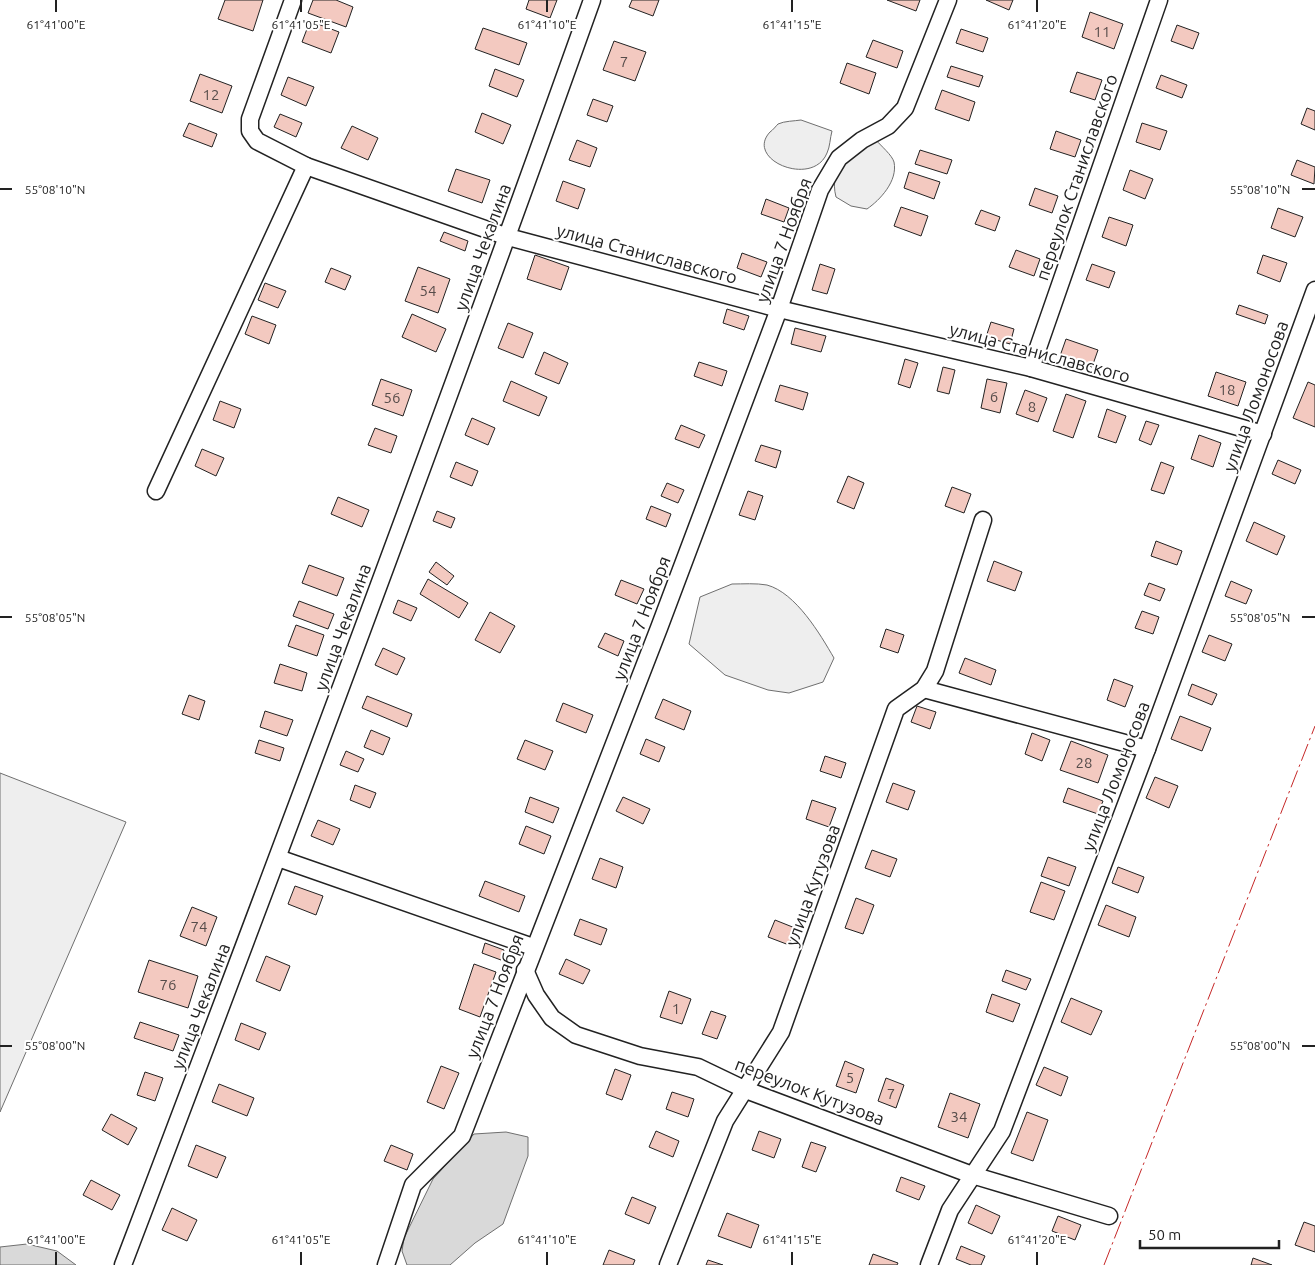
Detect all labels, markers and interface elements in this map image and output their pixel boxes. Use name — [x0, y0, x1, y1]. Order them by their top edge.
text: 61°41'00"E — [27, 18, 86, 31]
text: 61°41'05"E — [272, 18, 331, 31]
text: 61°41'10"E — [518, 18, 577, 31]
text: 61°41'15"E — [763, 18, 822, 31]
text: 61°41'20"E — [1008, 18, 1067, 31]
house number: 11 — [1094, 23, 1110, 40]
house number: 7 — [620, 53, 628, 70]
street label: переулок Станиславского — [1031, 71, 1121, 283]
house number: 12 — [203, 86, 219, 103]
street label: улица 7 Ноября — [751, 175, 815, 305]
street label: улица Чекалина — [450, 181, 514, 313]
text: 55°08'10"N — [25, 183, 85, 196]
text: 55°08'10"N — [1230, 183, 1290, 196]
street label: улица Станиславского — [554, 219, 740, 287]
house number: 54 — [420, 282, 436, 299]
street label: улица Станиславского — [947, 318, 1133, 386]
street label: улица Ломоносова — [1218, 318, 1292, 474]
house number: 18 — [1219, 381, 1235, 398]
house number: 6 — [990, 388, 998, 405]
house number: 56 — [384, 389, 400, 406]
house number: 8 — [1028, 398, 1036, 415]
street label: улица 7 Ноября — [608, 553, 674, 683]
street label: улица Чекалина — [310, 561, 374, 693]
text: 55°08'05"N — [25, 611, 85, 624]
text: 55°08'05"N — [1230, 611, 1290, 624]
street label: улица Ломоносова — [1077, 698, 1153, 854]
house number: 28 — [1076, 754, 1092, 771]
street label: улица Кутузова — [781, 821, 843, 949]
house number: 74 — [191, 918, 207, 935]
street label: улица 7 Ноября — [461, 931, 527, 1061]
street label: улица Чекалина — [167, 940, 233, 1072]
house number: 76 — [160, 976, 176, 993]
house number: 1 — [672, 1000, 680, 1017]
text: 55°08'00"N — [25, 1039, 85, 1052]
text: 55°08'00"N — [1230, 1039, 1290, 1052]
street label: переулок Кутузова — [733, 1053, 887, 1129]
house number: 5 — [846, 1069, 854, 1086]
house number: 7 — [887, 1085, 895, 1102]
house number: 34 — [951, 1108, 967, 1125]
scale bar — [1140, 1218, 1279, 1250]
text: 50 m — [1148, 1226, 1181, 1243]
text: 61°41'00"E — [27, 1233, 86, 1246]
text: 61°41'05"E — [272, 1233, 331, 1246]
text: 61°41'10"E — [518, 1233, 577, 1246]
text: 61°41'15"E — [763, 1233, 822, 1246]
text: 61°41'20"E — [1008, 1233, 1067, 1246]

